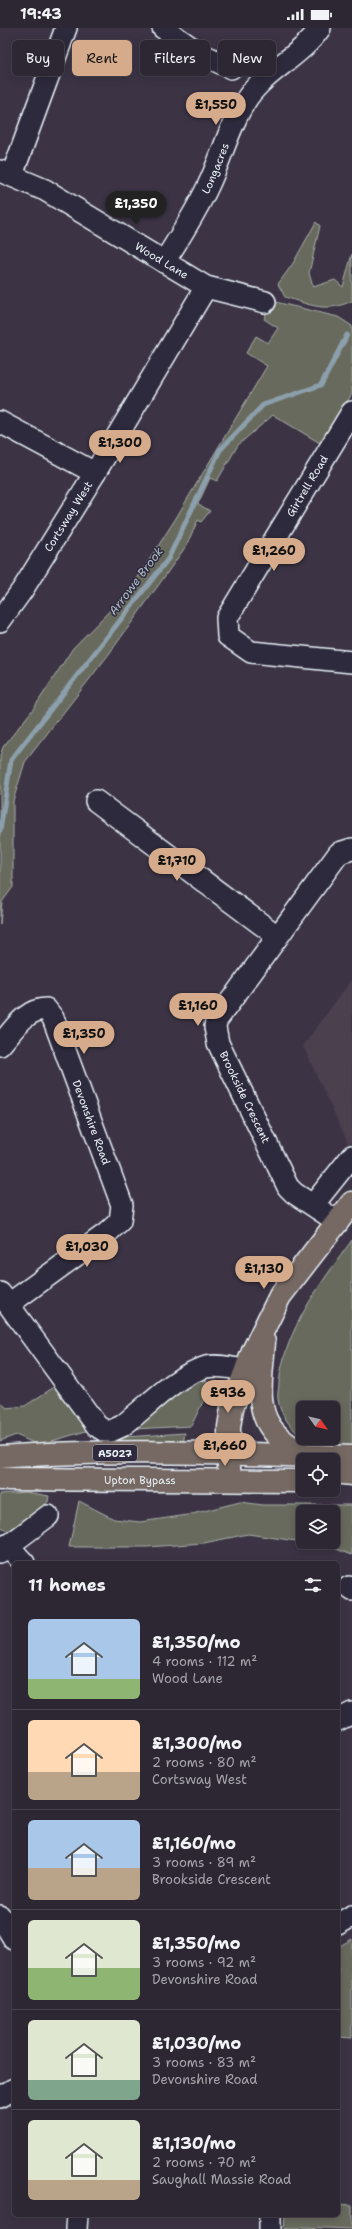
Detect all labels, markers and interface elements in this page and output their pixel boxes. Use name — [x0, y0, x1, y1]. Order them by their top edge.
text: 19:43 — [20, 4, 62, 24]
chip: Buy — [12, 40, 64, 76]
chip: Rent — [72, 40, 132, 76]
chip: Filters — [140, 40, 210, 76]
chip: New — [218, 40, 276, 76]
pin: £1,550 — [183, 92, 249, 126]
text: £1,550 — [195, 96, 237, 113]
street label: Longacres — [198, 141, 233, 197]
pin: £1,350 — [103, 191, 169, 225]
text: £1,350 — [114, 195, 158, 212]
street label: Wood Lane — [132, 239, 191, 283]
pin: £1,300 — [87, 430, 153, 464]
text: £1,300 — [98, 434, 142, 451]
street label: Girtrell Road — [283, 453, 332, 520]
street label: Cortsway West — [41, 478, 96, 555]
pin: £1,260 — [241, 538, 307, 572]
text: £1,260 — [252, 542, 296, 559]
water label: Arrowe Brook — [105, 544, 167, 618]
pin: £1,710 — [144, 848, 210, 882]
text: £1,710 — [158, 852, 196, 869]
pin: £1,160 — [165, 993, 231, 1027]
text: £1,160 — [178, 997, 218, 1014]
pin: £1,350 — [51, 1021, 117, 1055]
text: £1,350 — [62, 1025, 106, 1042]
street label: Brookside Crescent — [216, 1049, 273, 1146]
street label: Devonshire Road — [69, 1078, 114, 1167]
pin: £1,030 — [54, 1234, 120, 1268]
text: £1,030 — [65, 1238, 109, 1255]
pin: £1,130 — [231, 1256, 297, 1290]
text: £1,130 — [244, 1260, 284, 1277]
pin: £936 — [204, 1380, 252, 1414]
text: £936 — [210, 1384, 246, 1401]
north arrow — [296, 1401, 340, 1445]
map controls — [296, 1401, 340, 1549]
pin: £1,660 — [192, 1433, 258, 1467]
text: £1,660 — [203, 1437, 247, 1454]
road number: A5027 — [93, 1445, 137, 1461]
button: locate — [296, 1453, 340, 1497]
street label: Upton Bypass — [104, 1473, 176, 1488]
button: layers — [296, 1505, 340, 1549]
text: 11 homes — [28, 1574, 106, 1596]
icon: filters — [302, 1574, 324, 1596]
text: £1,350/mo — [152, 1631, 241, 1653]
icon: home — [60, 1635, 108, 1683]
text: 4 rooms · 112 m² — [152, 1653, 257, 1670]
text: Wood Lane — [152, 1670, 223, 1687]
text: £1,300/mo — [152, 1732, 242, 1754]
icon: home — [60, 1736, 108, 1784]
text: 2 rooms · 80 m² — [152, 1754, 256, 1771]
text: Cortsway West — [152, 1771, 247, 1788]
text: £1,160/mo — [152, 1832, 236, 1854]
icon: home — [60, 1836, 108, 1884]
text: 3 rooms · 89 m² — [152, 1854, 256, 1871]
text: Brookside Crescent — [152, 1871, 271, 1888]
text: £1,350/mo — [152, 1932, 241, 1954]
icon: home — [60, 1936, 108, 1984]
text: 3 rooms · 92 m² — [152, 1954, 256, 1971]
text: Devonshire Road — [152, 1971, 258, 1988]
text: £1,030/mo — [152, 2032, 241, 2054]
icon: home — [60, 2036, 108, 2084]
text: 3 rooms · 83 m² — [152, 2054, 256, 2071]
text: Devonshire Road — [152, 2071, 258, 2088]
text: £1,130/mo — [152, 2132, 236, 2154]
icon: home — [60, 2136, 108, 2184]
text: 2 rooms · 70 m² — [152, 2154, 256, 2171]
text: Saughall Massie Road — [152, 2171, 291, 2188]

